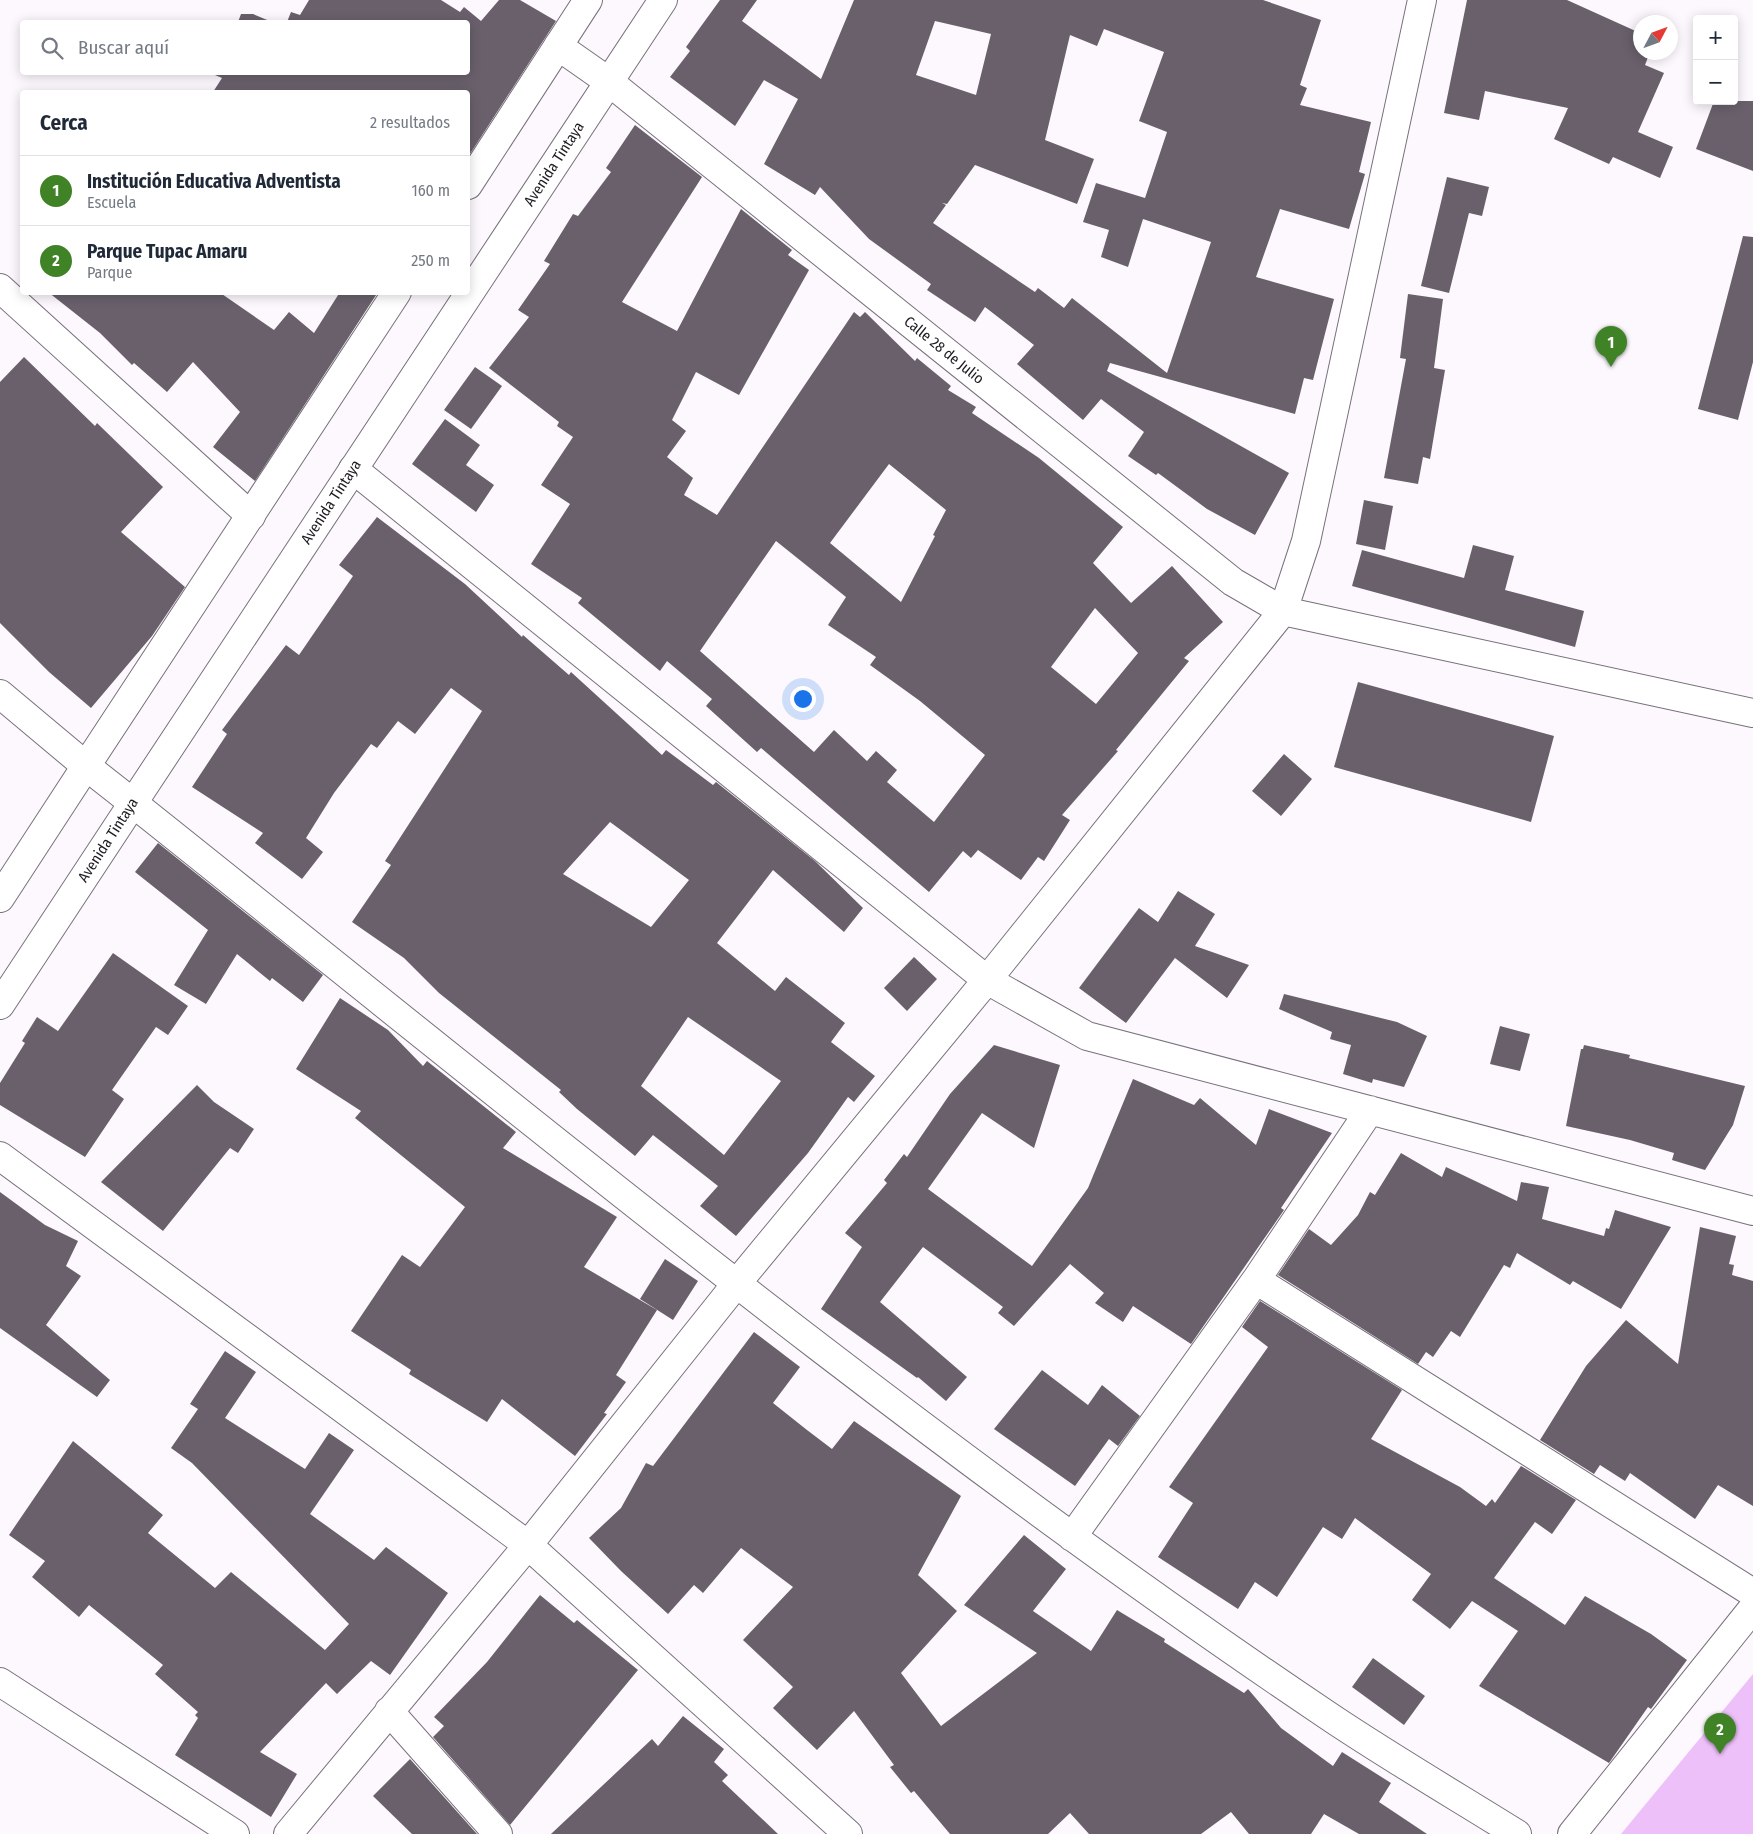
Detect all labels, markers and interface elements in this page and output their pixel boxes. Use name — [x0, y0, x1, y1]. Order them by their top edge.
north arrow — [1633, 15, 1678, 60]
map controls — [1693, 15, 1738, 105]
button: + — [1693, 15, 1738, 60]
search box — [20, 20, 470, 75]
icon: search — [38, 34, 66, 62]
text: Buscar aquí — [78, 36, 169, 59]
button: − — [1693, 60, 1738, 105]
text: Cerca — [40, 110, 88, 136]
text: 2 resultados — [370, 113, 450, 132]
street label: Avenida Tintaya — [520, 118, 588, 210]
text: Institución Educativa Adventista — [87, 170, 341, 193]
text: 1 — [53, 181, 59, 200]
text: 160 m — [411, 181, 450, 200]
text: Escuela — [87, 193, 136, 212]
text: Parque Tupac Amaru — [87, 240, 247, 263]
text: 2 — [52, 251, 60, 270]
text: 250 m — [411, 251, 450, 270]
text: Parque — [87, 263, 132, 282]
street label: Calle 28 de Julio — [900, 312, 988, 388]
pin: 1 — [1595, 326, 1627, 367]
street label: Avenida Tintaya — [297, 456, 365, 548]
your location — [790, 686, 816, 712]
street label: Avenida Tintaya — [74, 794, 142, 886]
pin: 2 — [1704, 1713, 1736, 1754]

